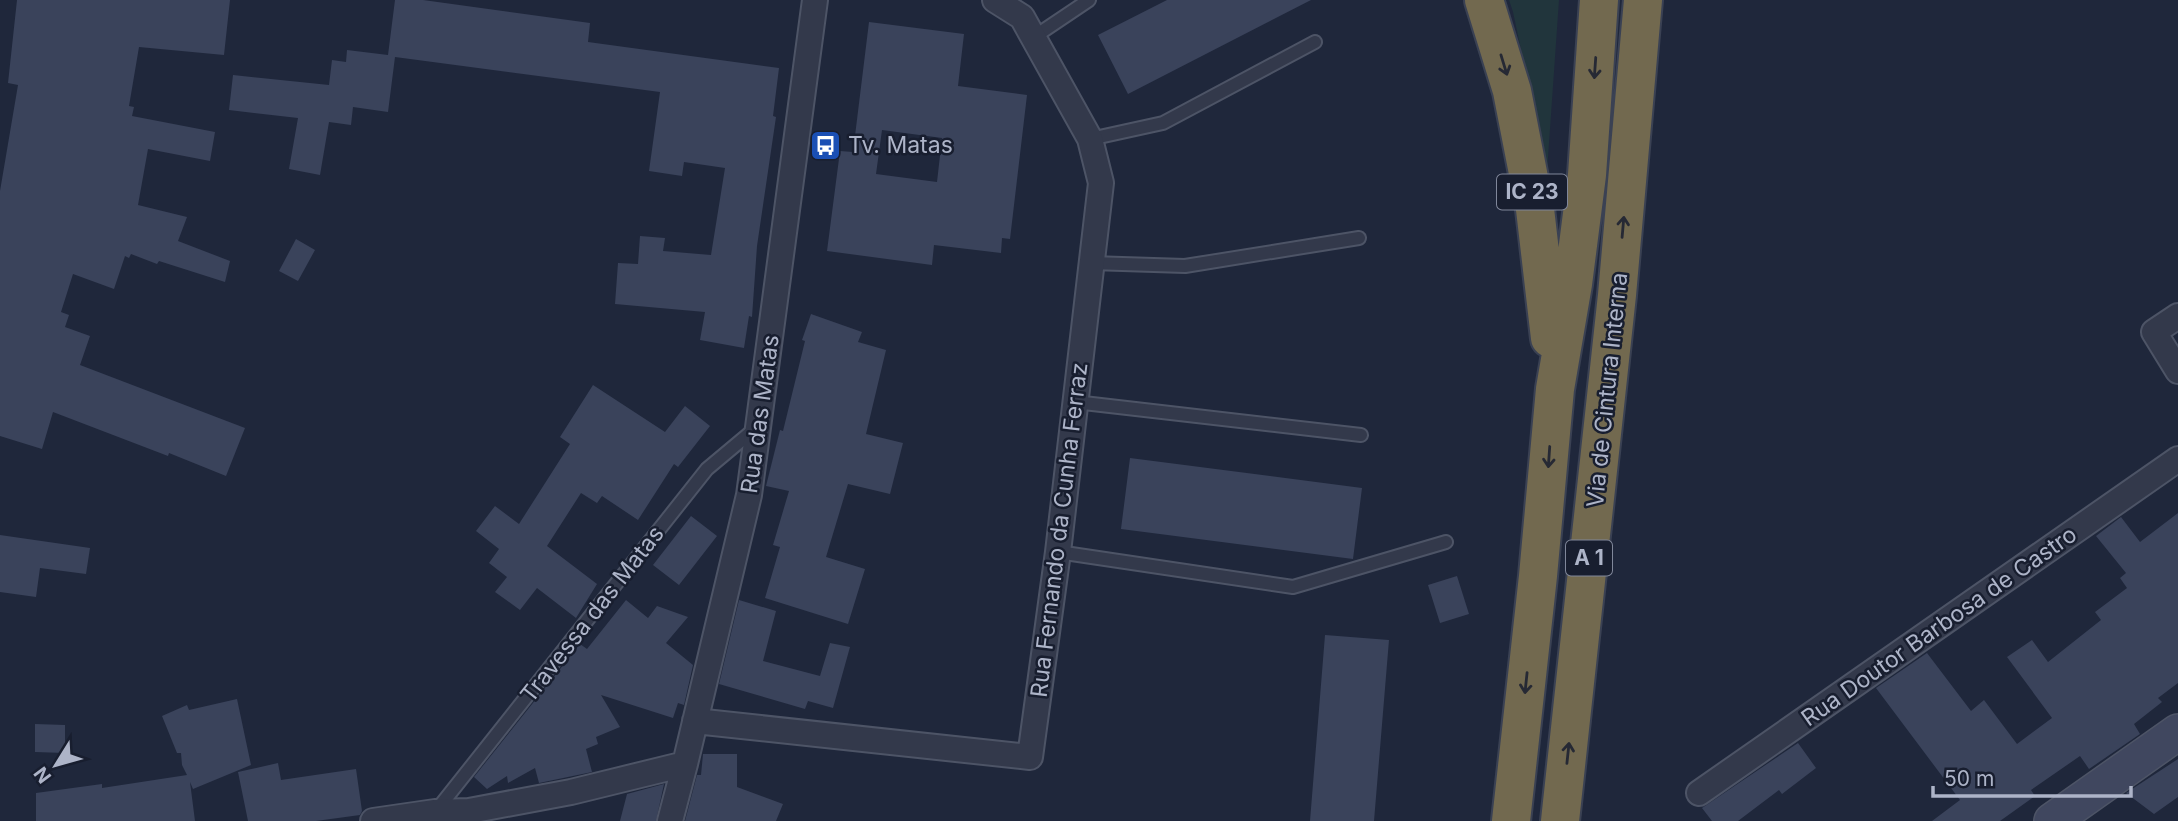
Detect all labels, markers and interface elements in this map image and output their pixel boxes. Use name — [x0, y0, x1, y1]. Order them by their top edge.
one-way arrow — [1498, 54, 1511, 76]
one-way arrow — [1588, 56, 1601, 79]
bus stop icon: Tv. Matas — [808, 128, 842, 162]
place label: Tv. Matas — [848, 131, 953, 159]
road number: IC 23 — [1497, 174, 1567, 210]
one-way arrow — [1617, 217, 1630, 239]
street label: Via de Cintura Interna — [1581, 271, 1633, 509]
street label: Rua das Matas — [735, 333, 785, 495]
street label: Rua Fernando da Cunha Ferraz — [1025, 361, 1093, 699]
one-way arrow — [1542, 445, 1555, 468]
street label: Travessa das Matas — [514, 520, 670, 708]
street label: Rua Doutor Barbosa de Castro — [1796, 520, 2082, 732]
road number: A 1 — [1566, 540, 1612, 576]
one-way arrow — [1519, 672, 1532, 694]
north arrow — [21, 730, 91, 800]
one-way arrow — [1561, 742, 1574, 765]
scale bar — [1933, 754, 2131, 798]
text: N — [29, 762, 56, 788]
text: 50 m — [1944, 766, 1994, 791]

